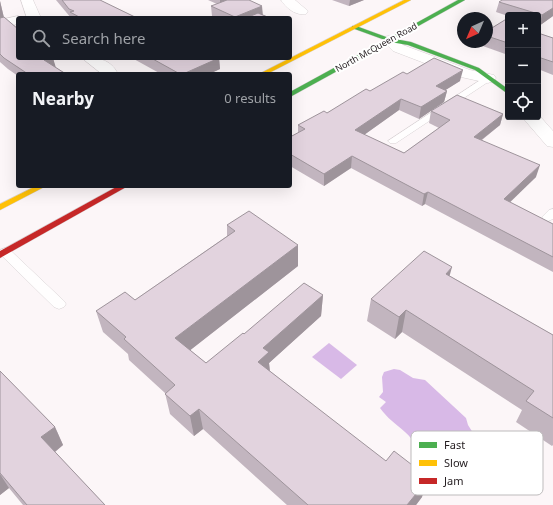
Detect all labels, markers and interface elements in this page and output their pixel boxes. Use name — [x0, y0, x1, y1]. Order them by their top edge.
north arrow — [457, 12, 493, 48]
map controls — [505, 12, 541, 120]
button: + — [505, 12, 541, 48]
search box — [16, 16, 292, 60]
street label: North McQueen Road — [333, 19, 419, 75]
icon: search — [30, 27, 52, 49]
text: Search here — [62, 28, 145, 48]
button: − — [505, 48, 541, 84]
button: locate — [505, 84, 541, 120]
text: Nearby — [32, 87, 94, 110]
text: 0 results — [224, 89, 276, 107]
legend — [411, 431, 543, 495]
text: Fast — [444, 437, 465, 452]
text: Slow — [444, 455, 468, 470]
text: Jam — [443, 473, 463, 488]

